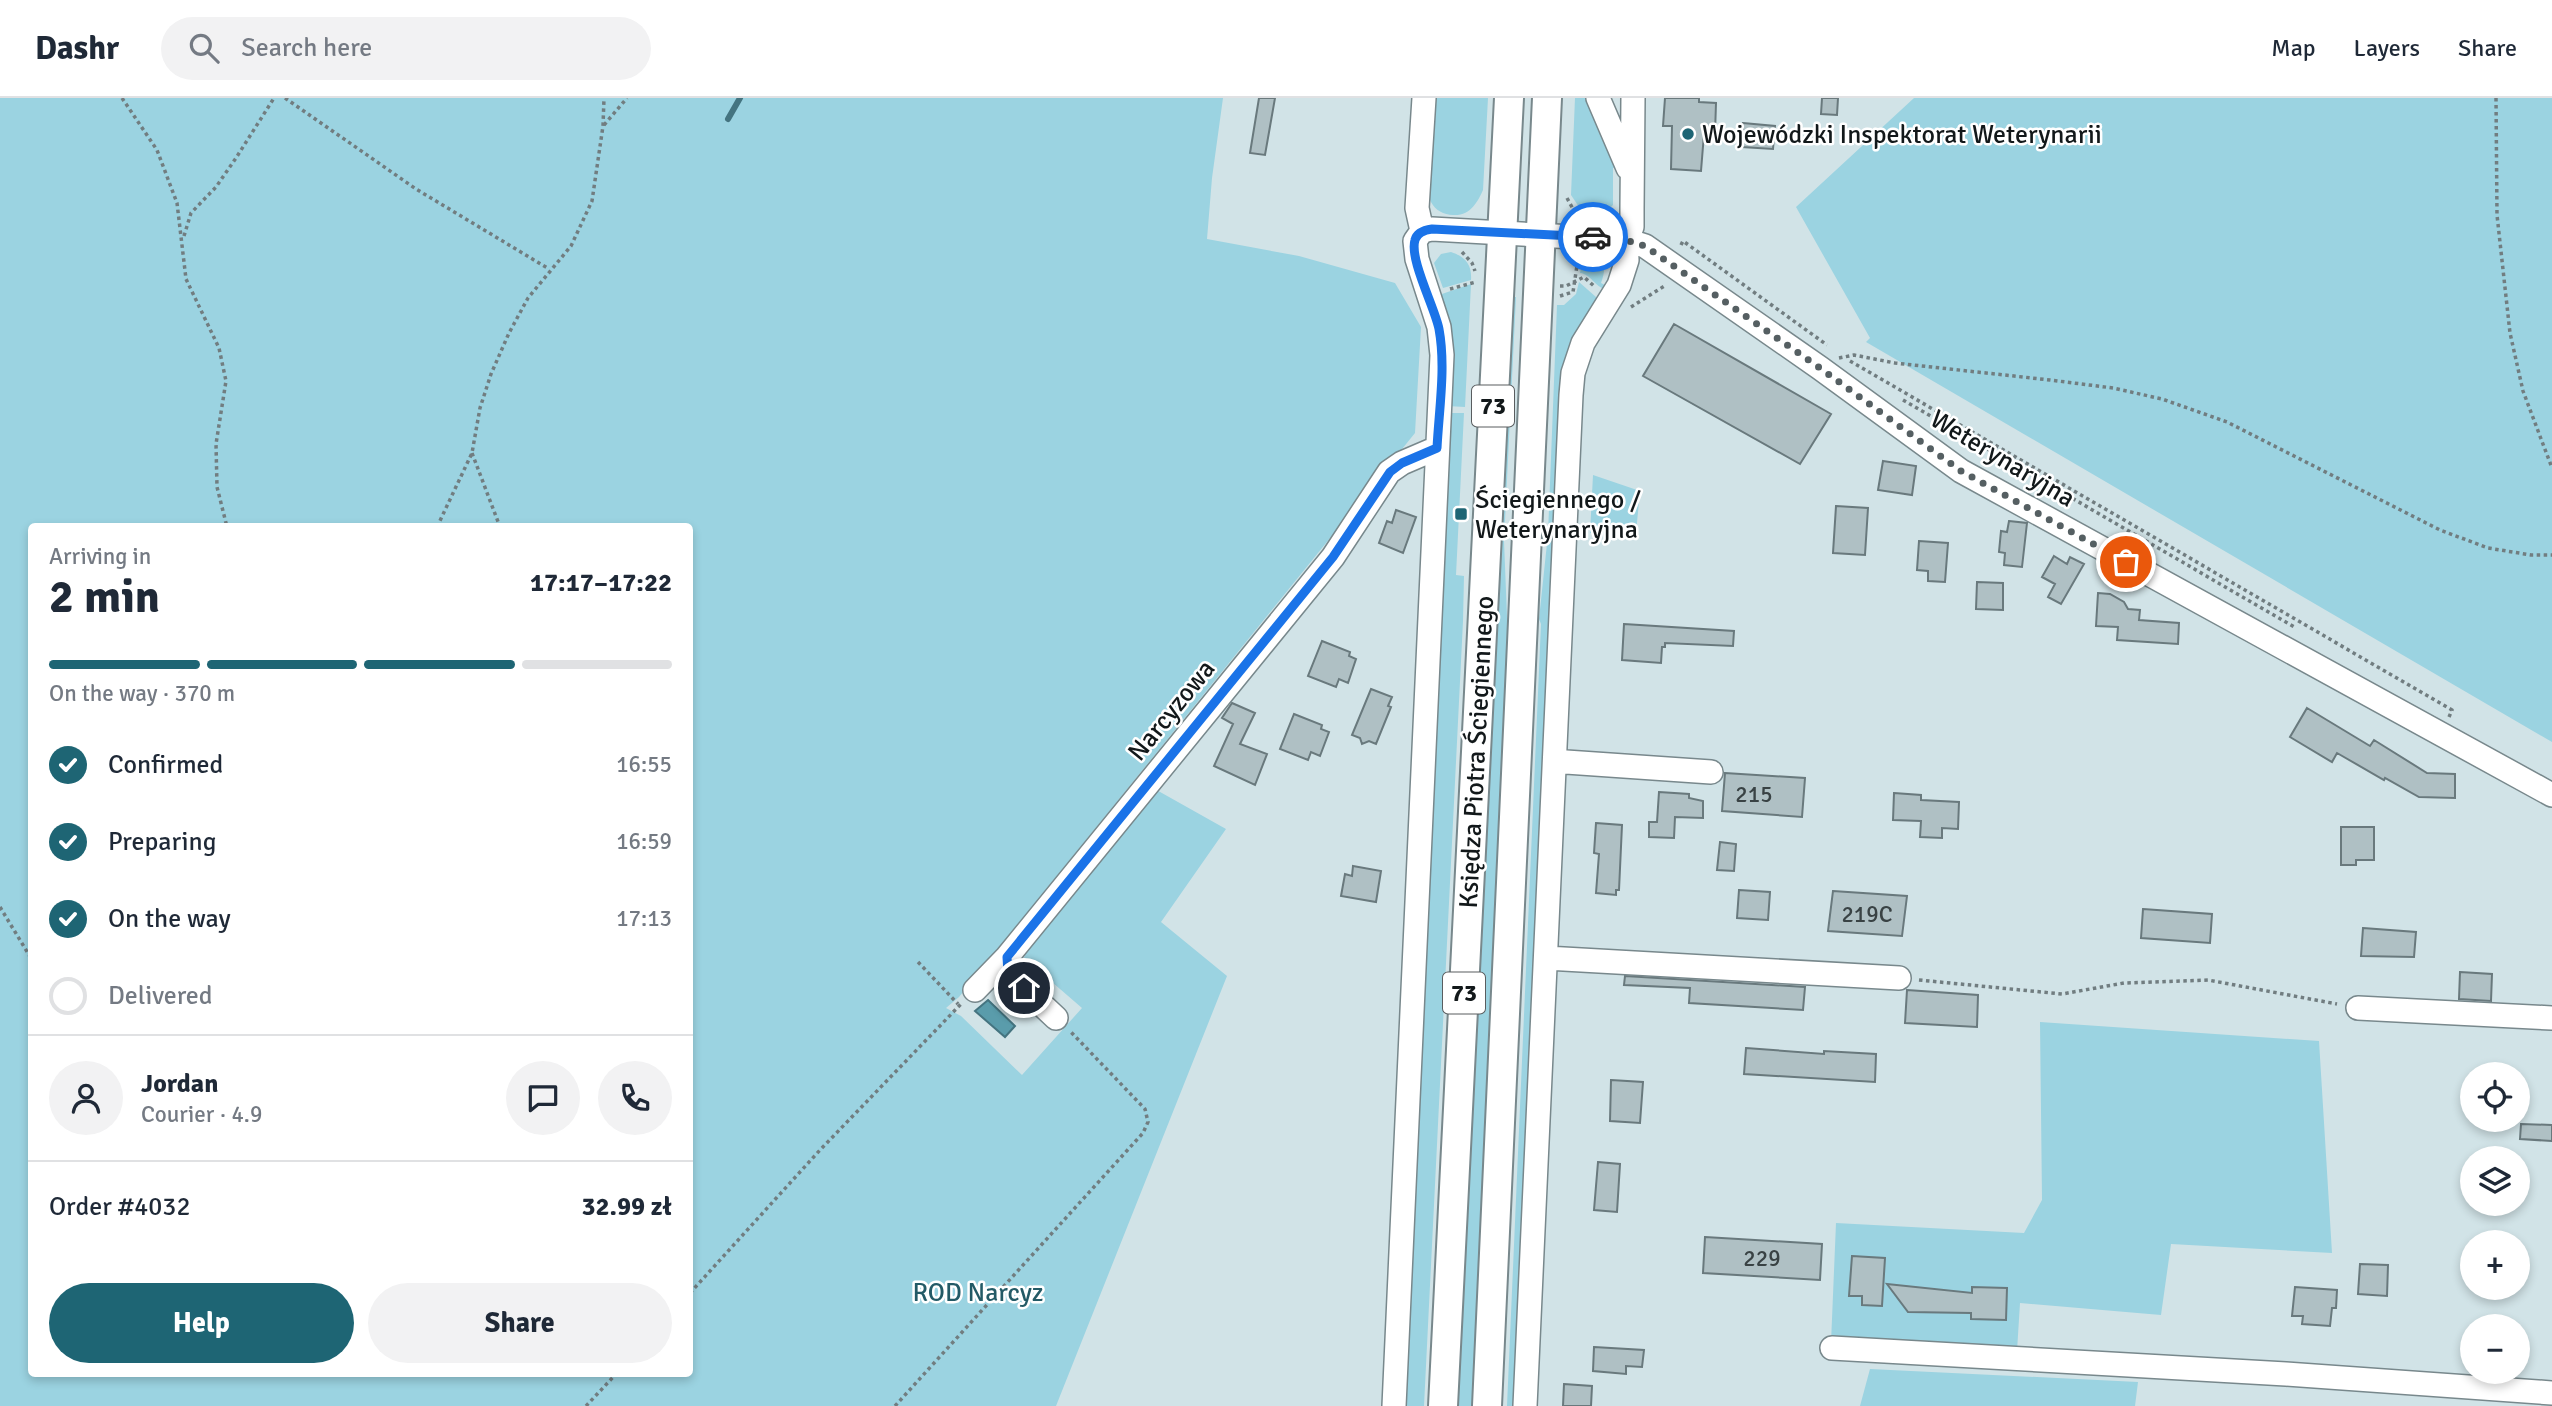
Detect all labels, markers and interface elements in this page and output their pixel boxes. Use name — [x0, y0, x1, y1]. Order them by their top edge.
search box — [161, 17, 651, 80]
text: Dashr — [35, 28, 119, 69]
icon: search — [185, 29, 223, 67]
text: Search here — [241, 32, 372, 64]
text: Map — [2271, 33, 2316, 63]
text: Layers — [2354, 33, 2420, 63]
text: Share — [2458, 33, 2517, 63]
place label: Wojewódzki Inspektorat Weterynarii — [1702, 119, 2102, 151]
marker: Wojewódzki Inspektorat Weterynarii — [1680, 126, 1696, 142]
courier — [1558, 202, 1628, 272]
icon: car — [1574, 218, 1612, 256]
road number: 73 — [1472, 386, 1514, 426]
street label: Weterynaryjna — [1924, 403, 2081, 515]
place label: Ściegiennego / Weterynaryjna — [1475, 484, 1641, 546]
marker: Ściegiennego / Weterynaryjna — [1453, 506, 1469, 522]
pin — [2096, 532, 2156, 592]
text: Arriving in — [49, 542, 151, 571]
icon: bag — [2107, 543, 2145, 581]
text: 17:17–17:22 — [530, 567, 672, 599]
text: 2 min — [49, 569, 160, 625]
street label: Księdza Piotra Ściegiennego — [1453, 595, 1501, 909]
street label: Narcyzowa — [1121, 654, 1222, 768]
text: On the way · 370 m — [49, 679, 235, 708]
icon: check — [49, 746, 87, 784]
text: Confirmed — [108, 749, 223, 781]
text: 16:55 — [616, 750, 672, 779]
house number: 215 — [1735, 780, 1773, 809]
icon: check — [49, 823, 87, 861]
text: Preparing — [108, 826, 216, 858]
text: 16:59 — [616, 827, 672, 856]
icon: check — [49, 900, 87, 938]
house number: 219C — [1841, 900, 1893, 929]
text: On the way — [108, 903, 231, 935]
text: 17:13 — [616, 904, 672, 933]
pin — [994, 958, 1054, 1018]
icon: home — [1005, 969, 1043, 1007]
road number: 73 — [1443, 972, 1485, 1014]
text: Delivered — [108, 980, 213, 1012]
button: person — [49, 1061, 123, 1135]
button: chat — [506, 1061, 580, 1135]
button: phone — [598, 1061, 672, 1135]
map controls — [2460, 1062, 2530, 1384]
button: locate — [2460, 1062, 2530, 1132]
text: Jordan — [141, 1068, 218, 1100]
text: Courier · 4.9 — [141, 1100, 262, 1129]
button: layers — [2460, 1146, 2530, 1216]
text: Order #4032 — [49, 1191, 190, 1223]
text: 32.99 zł — [581, 1191, 672, 1223]
button: + — [2460, 1230, 2530, 1300]
house number: 229 — [1743, 1244, 1781, 1273]
park label: ROD Narcyz — [913, 1277, 1043, 1309]
button: Help — [49, 1283, 354, 1363]
button: Share — [368, 1283, 672, 1363]
button: − — [2460, 1314, 2530, 1384]

